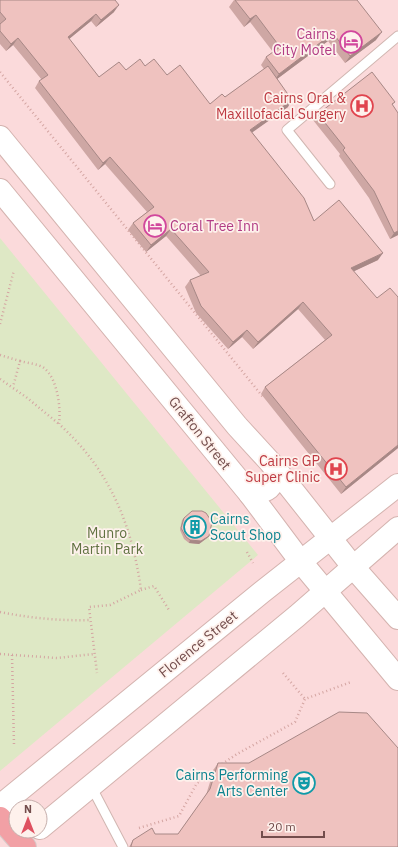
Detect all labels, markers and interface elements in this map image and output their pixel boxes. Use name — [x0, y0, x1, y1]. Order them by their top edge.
place label: Cairns City Motel — [273, 25, 336, 59]
hotel icon: Cairns City Motel — [338, 29, 364, 55]
place label: Cairns Oral & Maxillofacial Surgery — [216, 89, 346, 123]
hospital icon: Cairns Oral & Maxillofacial Surgery — [349, 93, 375, 119]
hotel icon: Coral Tree Inn — [142, 213, 168, 239]
place label: Coral Tree Inn — [170, 217, 259, 235]
street label: Grafton Street — [165, 393, 235, 473]
place label: Cairns GP Super Clinic — [245, 452, 320, 486]
hospital icon: Cairns GP Super Clinic — [323, 456, 349, 482]
place label: Cairns Scout Shop — [210, 510, 281, 544]
building icon: Cairns Scout Shop — [182, 514, 208, 540]
park label: Munro Martin Park — [71, 524, 144, 558]
street label: Florence Street — [155, 607, 241, 681]
place label: Cairns Performing Arts Center — [176, 766, 289, 800]
theatre icon: Cairns Performing Arts Center — [291, 770, 317, 796]
north arrow — [8, 799, 48, 839]
text: N — [24, 802, 32, 816]
scale bar — [262, 813, 324, 839]
text: 20 m — [268, 819, 296, 834]

